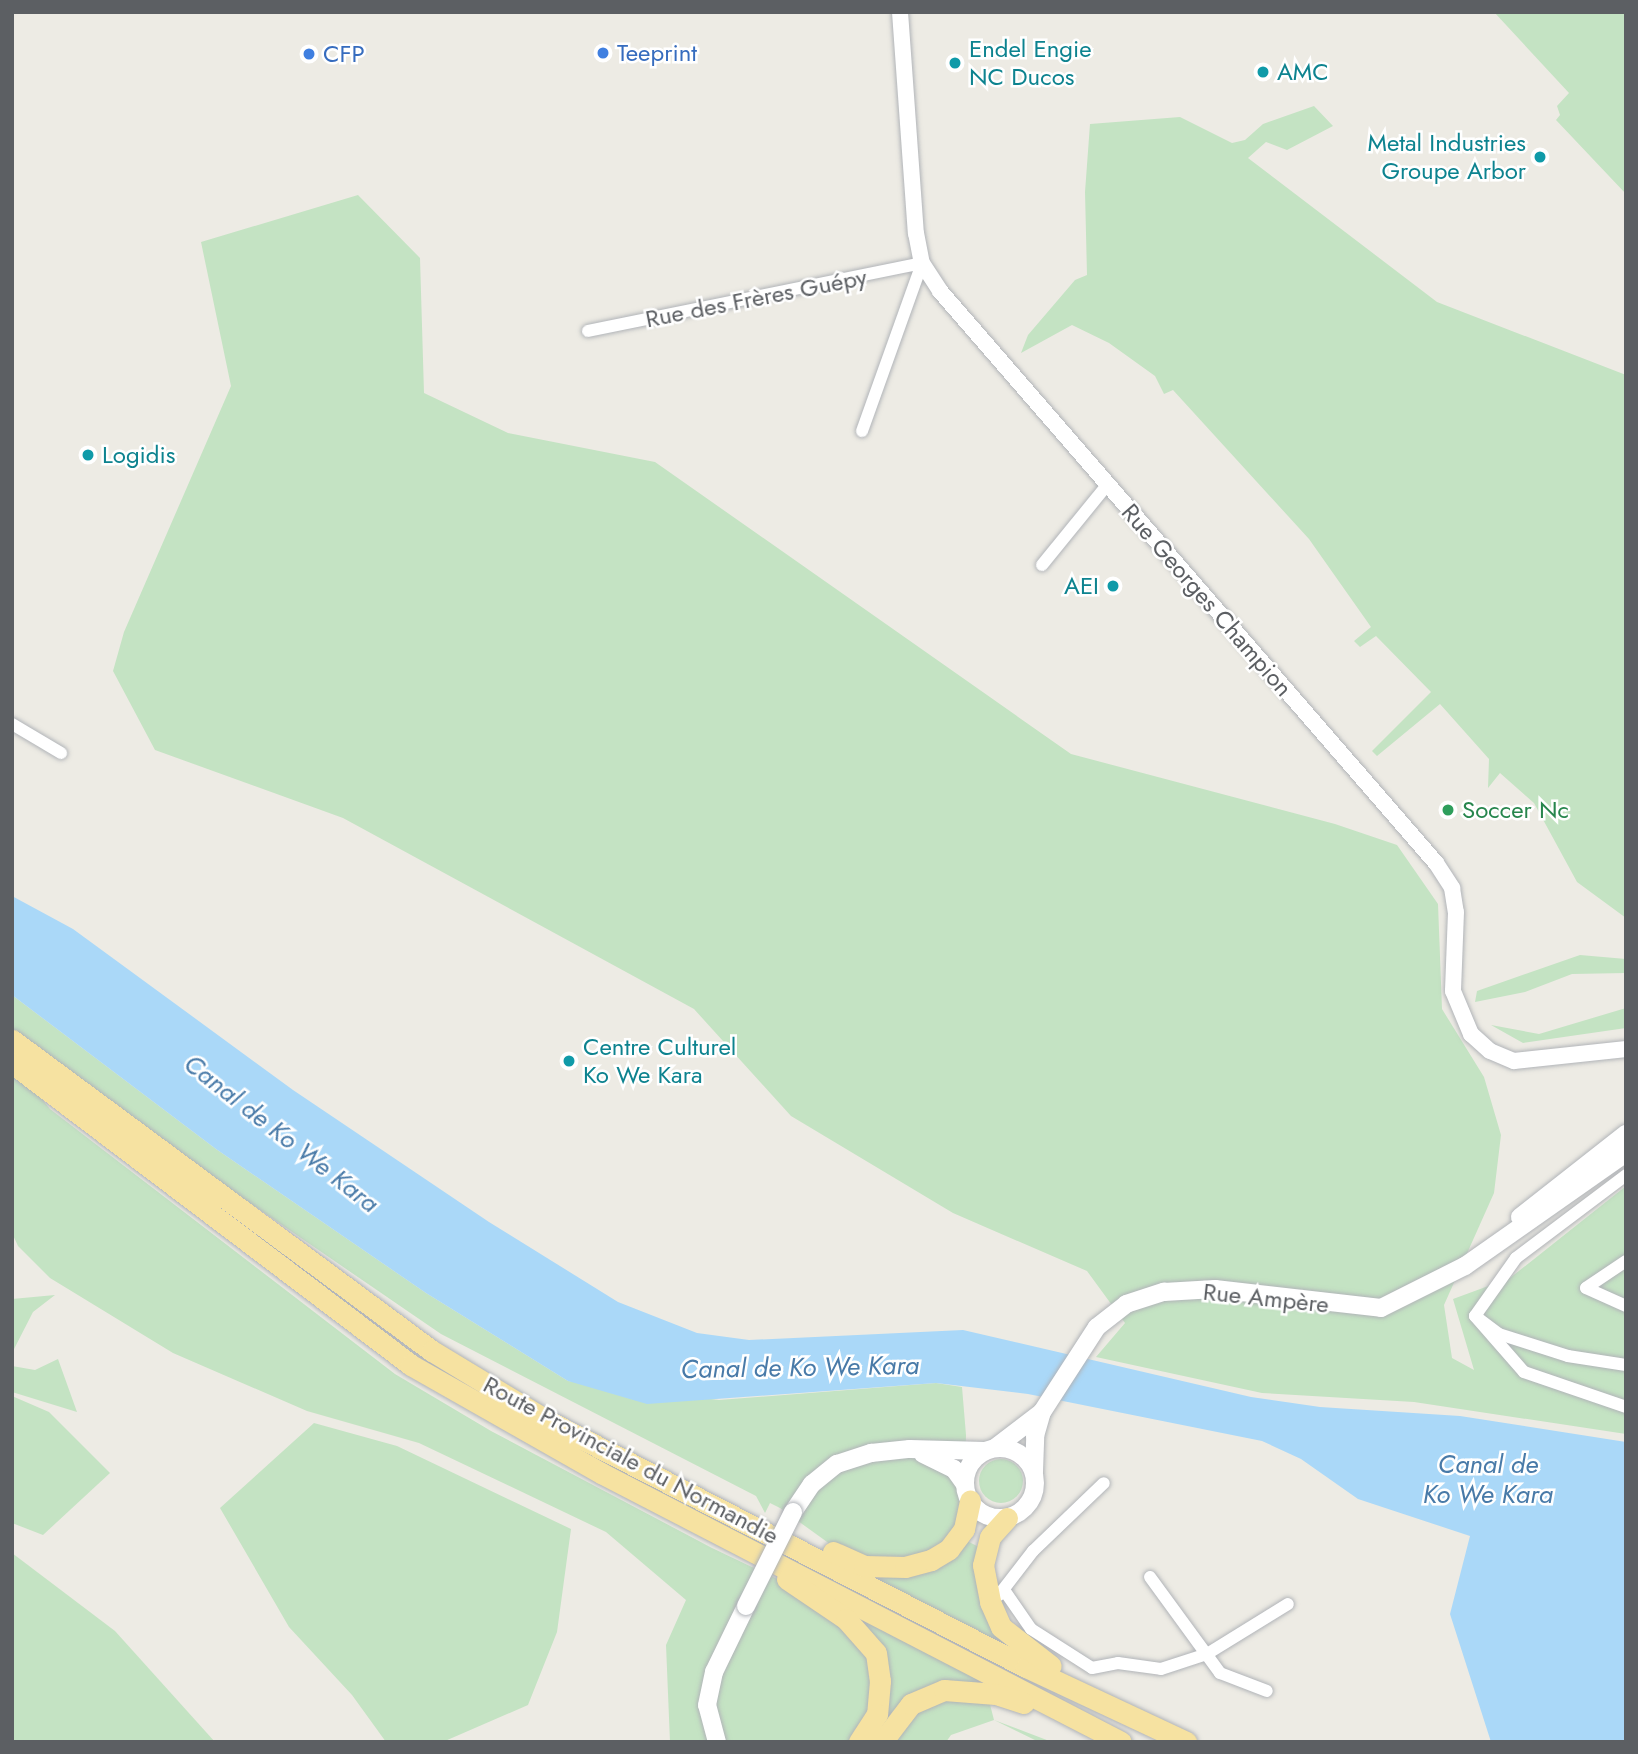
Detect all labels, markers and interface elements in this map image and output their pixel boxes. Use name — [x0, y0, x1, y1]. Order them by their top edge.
place label: Endel Engie NC Ducos — [969, 35, 1092, 91]
place label: Teeprint — [617, 39, 697, 67]
place label: CFP — [323, 40, 365, 68]
marker: Teeprint — [595, 45, 611, 61]
marker: CFP — [301, 46, 317, 62]
marker: Endel Engie NC Ducos — [947, 55, 963, 71]
place label: AMC — [1277, 58, 1329, 86]
marker: AMC — [1255, 64, 1271, 80]
place label: Metal Industries Groupe Arbor — [1367, 129, 1526, 185]
marker: Metal Industries Groupe Arbor — [1532, 149, 1548, 165]
street label: Rue des Frères Guépy — [643, 262, 869, 334]
place label: Logidis — [102, 441, 175, 469]
marker: Logidis — [80, 447, 96, 463]
street label: Rue Georges Champion — [1116, 498, 1298, 702]
place label: AEI — [1064, 572, 1099, 600]
marker: AEI — [1105, 578, 1121, 594]
place label: Soccer Nc — [1462, 796, 1569, 824]
marker: Soccer Nc — [1440, 802, 1456, 818]
place label: Centre Culturel Ko We Kara — [583, 1033, 736, 1089]
water label: Canal de Ko We Kara — [177, 1048, 385, 1220]
marker: Centre Culturel Ko We Kara — [561, 1053, 577, 1069]
street label: Rue Ampère — [1202, 1277, 1330, 1319]
water label: Canal de Ko We Kara — [680, 1350, 920, 1386]
street label: Route Provinciale du Normandie — [479, 1370, 783, 1550]
water label: Canal de Ko We Kara — [1423, 1449, 1553, 1510]

